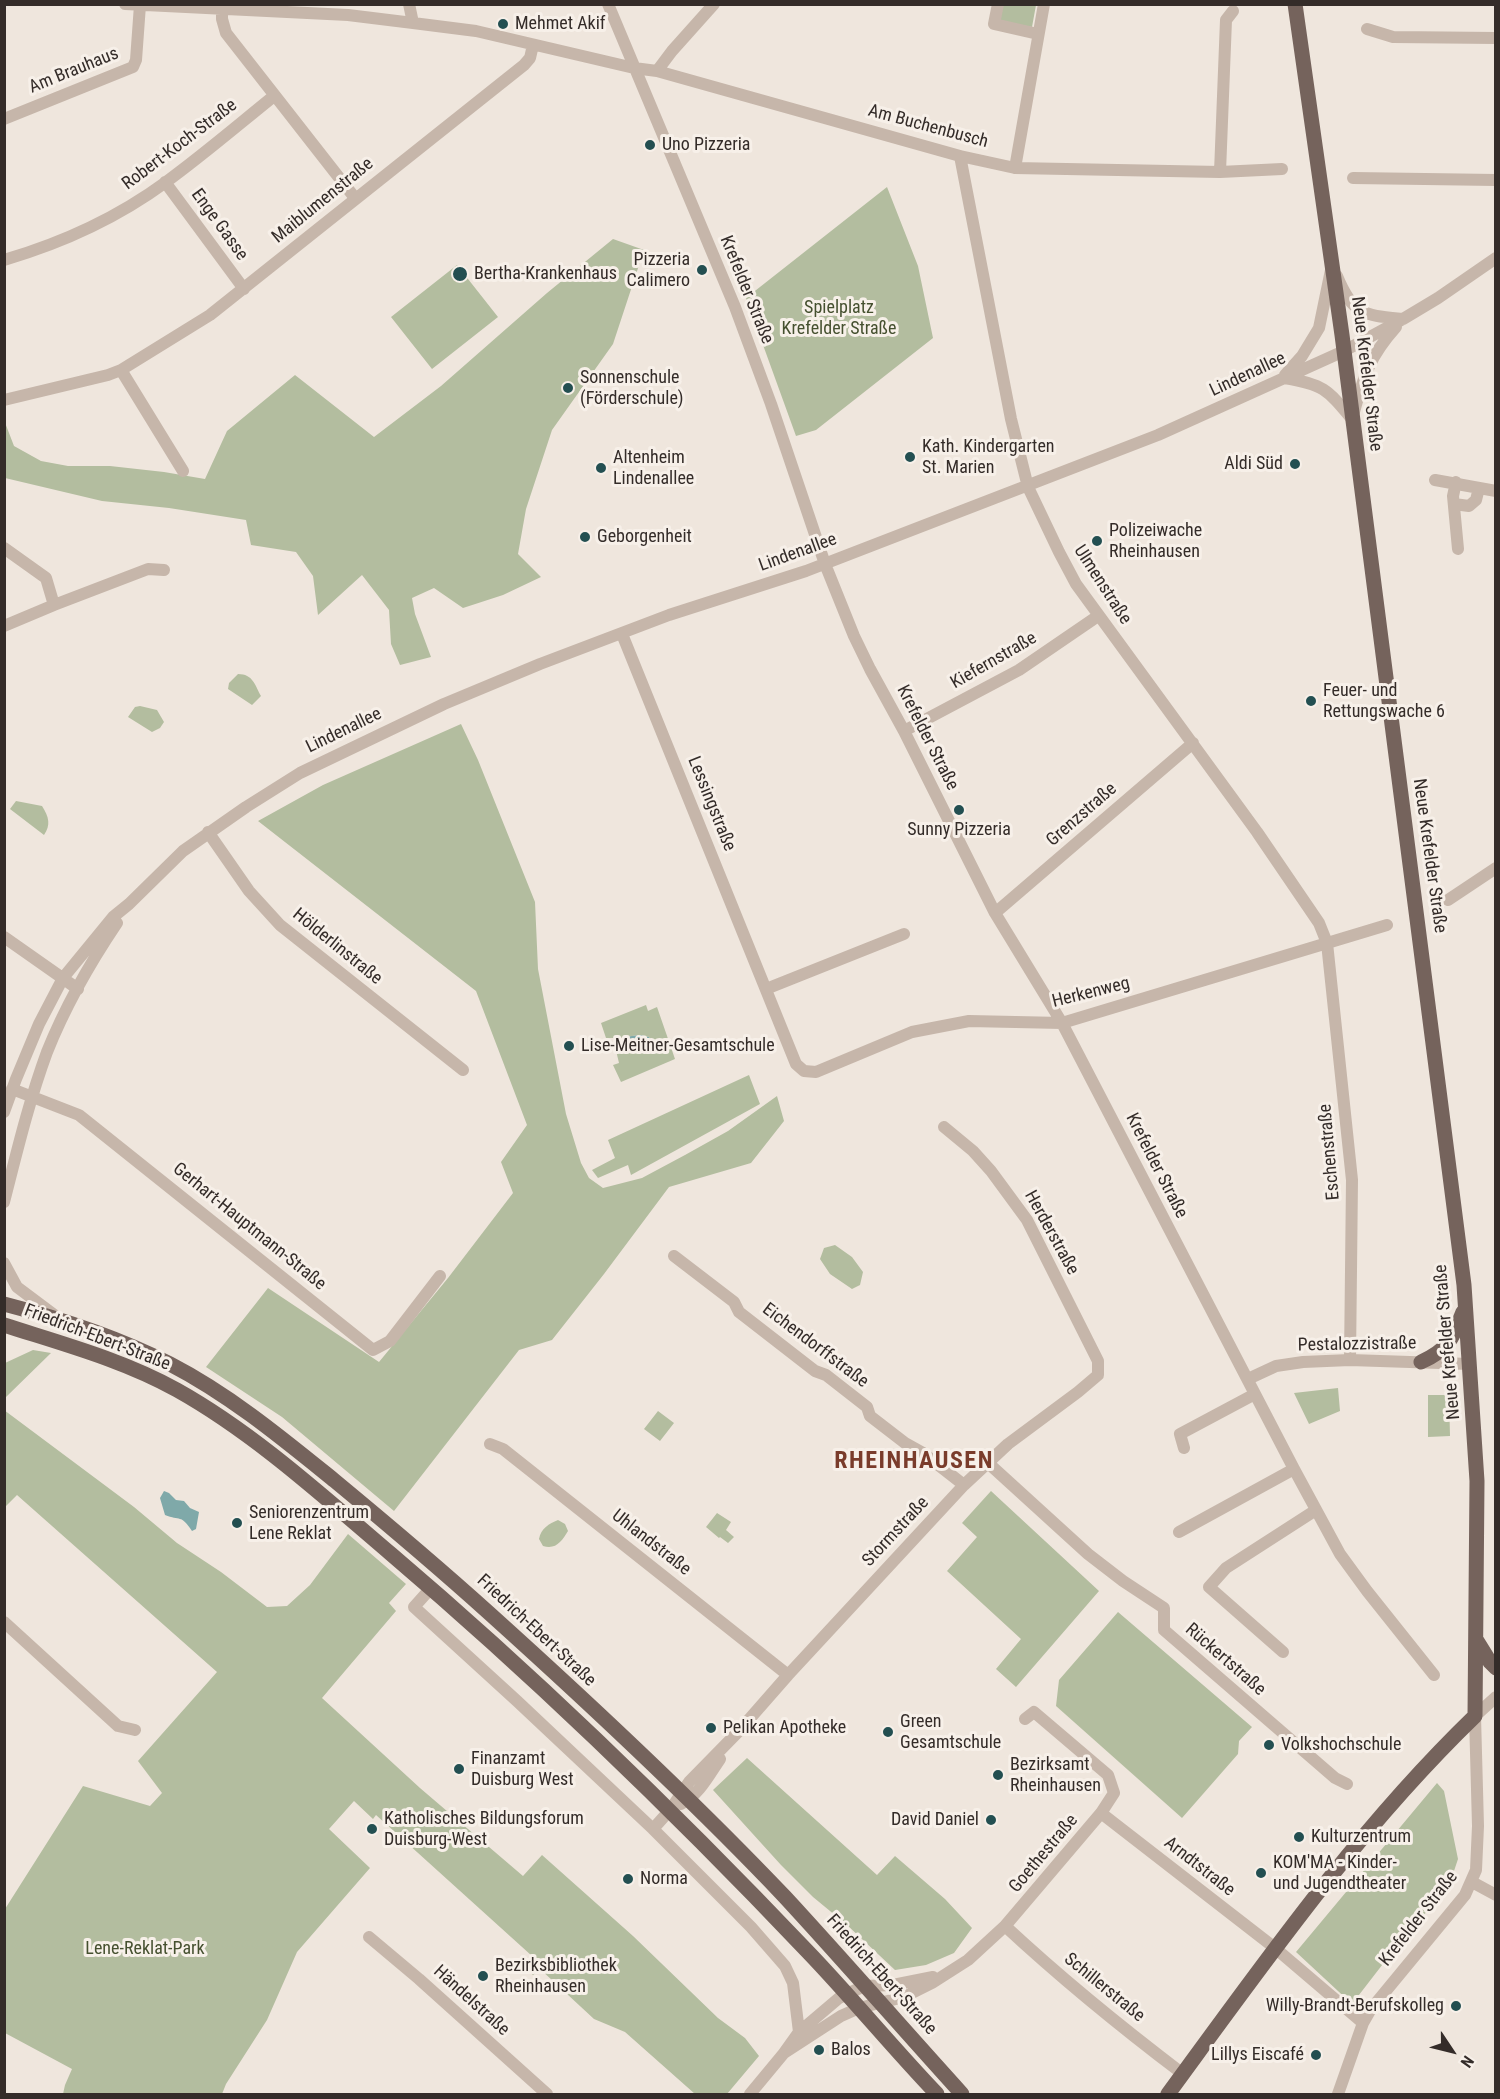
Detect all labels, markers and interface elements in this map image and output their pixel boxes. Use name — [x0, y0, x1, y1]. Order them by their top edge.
place label: Mehmet Akif — [515, 13, 605, 35]
marker: Mehmet Akif — [496, 17, 510, 31]
street label: Am Brauhaus — [26, 43, 122, 99]
street label: Robert-Koch-Straße — [118, 95, 242, 195]
street label: Am Buchenbusch — [866, 101, 990, 153]
place label: Uno Pizzeria — [662, 134, 750, 156]
marker: Uno Pizzeria — [643, 138, 657, 152]
street label: Maiblumenstraße — [268, 154, 378, 248]
street label: Enge Gasse — [186, 185, 252, 265]
street label: Krefelder Straße — [714, 233, 778, 347]
place label: Pizzeria Calimero — [627, 249, 690, 292]
place label: Bertha-Krankenhaus — [474, 263, 617, 285]
marker: Pizzeria Calimero — [695, 263, 709, 277]
marker: Bertha-Krankenhaus — [451, 265, 469, 283]
street label: Neue Krefelder Straße — [1346, 295, 1386, 453]
park label: Spielplatz Krefelder Straße — [782, 297, 896, 340]
street label: Lindenallee — [1207, 348, 1289, 402]
place label: Sonnenschule (Förderschule) — [580, 367, 684, 410]
marker: Sonnenschule (Förderschule) — [561, 381, 575, 395]
place label: Kath. Kindergarten St. Marien — [922, 436, 1055, 478]
place label: Altenheim Lindenallee — [613, 447, 694, 490]
marker: Kath. Kindergarten St. Marien — [903, 450, 917, 464]
place label: Aldi Süd — [1224, 453, 1283, 475]
marker: Aldi Süd — [1288, 457, 1302, 471]
marker: Altenheim Lindenallee — [594, 461, 608, 475]
place label: Polizeiwache Rheinhausen — [1109, 520, 1202, 562]
place label: Geborgenheit — [597, 526, 692, 548]
street label: Lindenallee — [756, 529, 840, 577]
marker: Geborgenheit — [578, 530, 592, 544]
marker: Polizeiwache Rheinhausen — [1090, 534, 1104, 548]
street label: Ulmenstraße — [1068, 541, 1136, 629]
street label: Kiefernstraße — [947, 628, 1041, 694]
place label: Feuer- und Rettungswache 6 — [1323, 680, 1445, 722]
street label: Krefelder Straße — [891, 682, 963, 794]
marker: Feuer- und Rettungswache 6 — [1304, 694, 1318, 708]
street label: Lindenallee — [303, 703, 385, 759]
street label: Lessingstraße — [682, 753, 740, 855]
street label: Neue Krefelder Straße — [1407, 777, 1451, 935]
street label: Grenzstraße — [1042, 779, 1122, 851]
marker: Sunny Pizzeria — [952, 803, 966, 817]
place label: Sunny Pizzeria — [907, 819, 1011, 841]
street label: Hölderlinstraße — [288, 904, 386, 990]
street label: Herkenweg — [1050, 973, 1132, 1013]
place label: Lise-Meitner-Gesamtschule — [581, 1035, 775, 1057]
marker: Lise-Meitner-Gesamtschule — [562, 1039, 576, 1053]
street label: Eschenstraße — [1315, 1103, 1345, 1201]
street label: Krefelder Straße — [1120, 1110, 1192, 1222]
street label: Gerhart-Hauptmann-Straße — [168, 1159, 330, 1295]
street label: Herderstraße — [1019, 1187, 1083, 1279]
street label: Neue Krefelder Straße — [1430, 1263, 1466, 1421]
street label: Eichendorffstraße — [758, 1299, 872, 1393]
street label: Friedrich-Ebert-Straße — [21, 1300, 173, 1376]
street label: Pestalozzistraße — [1298, 1333, 1416, 1357]
district label: RHEINHAUSEN — [834, 1448, 994, 1476]
street label: Stormstraße — [858, 1493, 934, 1571]
place label: Seniorenzentrum Lene Reklat — [249, 1502, 369, 1544]
street label: Uhlandstraße — [607, 1505, 695, 1581]
marker: Seniorenzentrum Lene Reklat — [230, 1516, 244, 1530]
street label: Friedrich-Ebert-Straße — [472, 1570, 600, 1692]
street label: Rückertstraße — [1180, 1619, 1270, 1701]
place label: Green Gesamtschule — [900, 1711, 1001, 1754]
place label: Pelikan Apotheke — [723, 1717, 846, 1739]
marker: Pelikan Apotheke — [704, 1721, 718, 1735]
marker: Green Gesamtschule — [881, 1725, 895, 1739]
place label: Volkshochschule — [1281, 1734, 1401, 1756]
marker: Volkshochschule — [1262, 1738, 1276, 1752]
place label: Finanzamt Duisburg West — [471, 1748, 574, 1790]
place label: Bezirksamt Rheinhausen — [1010, 1754, 1101, 1796]
marker: Finanzamt Duisburg West — [452, 1762, 466, 1776]
marker: Bezirksamt Rheinhausen — [991, 1768, 1005, 1782]
place label: Katholisches Bildungsforum Duisburg-West — [384, 1808, 584, 1850]
place label: David Daniel — [891, 1809, 979, 1831]
street label: Goethestraße — [1005, 1810, 1083, 1898]
marker: David Daniel — [984, 1813, 998, 1827]
marker: Katholisches Bildungsforum Duisburg-West — [365, 1822, 379, 1836]
place label: Kulturzentrum — [1311, 1826, 1411, 1848]
marker: Kulturzentrum — [1292, 1830, 1306, 1844]
street label: Arndtstraße — [1159, 1833, 1239, 1901]
place label: KOM'MA - Kinder- und Jugendtheater — [1273, 1852, 1406, 1894]
marker: KOM'MA - Kinder- und Jugendtheater — [1254, 1866, 1268, 1880]
street label: Krefelder Straße — [1375, 1867, 1463, 1971]
place label: Norma — [640, 1868, 688, 1890]
marker: Norma — [621, 1872, 635, 1886]
street label: Friedrich-Ebert-Straße — [821, 1910, 941, 2040]
park label: Lene-Reklat-Park — [85, 1938, 205, 1960]
street label: Schillerstraße — [1059, 1949, 1149, 2027]
place label: Bezirksbibliothek Rheinhausen — [495, 1955, 617, 1998]
street label: Händelstraße — [428, 1961, 514, 2041]
marker: Bezirksbibliothek Rheinhausen — [476, 1969, 490, 1983]
place label: Willy-Brandt-Berufskolleg — [1266, 1995, 1444, 2017]
marker: Willy-Brandt-Berufskolleg — [1449, 1999, 1463, 2013]
north arrow — [1422, 2021, 1482, 2081]
place label: Balos — [831, 2039, 871, 2061]
marker: Balos — [812, 2043, 826, 2057]
place label: Lillys Eiscafé — [1211, 2044, 1304, 2066]
marker: Lillys Eiscafé — [1309, 2048, 1323, 2062]
text: N — [1457, 2052, 1478, 2071]

